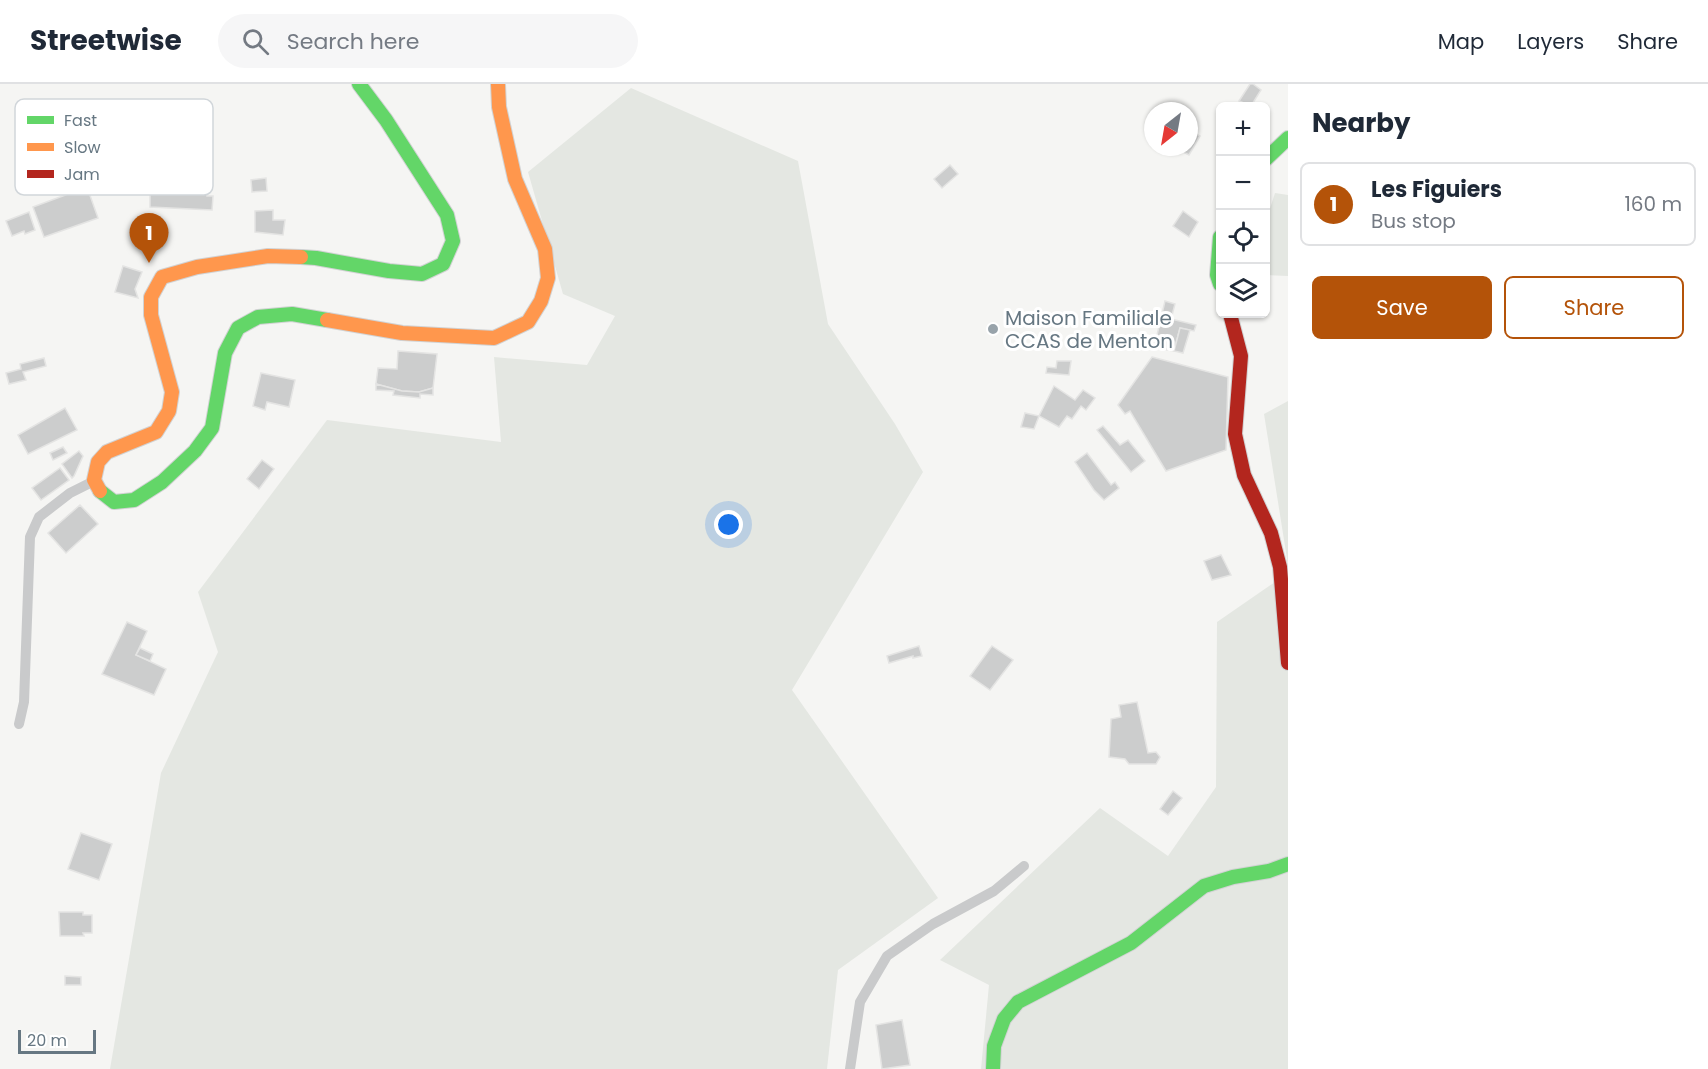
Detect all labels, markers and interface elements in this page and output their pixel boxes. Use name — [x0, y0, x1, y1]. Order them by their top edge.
search box — [218, 14, 638, 68]
text: Streetwise — [30, 21, 182, 60]
icon: search — [239, 25, 272, 58]
text: Search here — [287, 26, 419, 57]
text: Map — [1438, 27, 1484, 56]
text: Layers — [1517, 27, 1584, 56]
text: Share — [1617, 27, 1678, 56]
legend — [15, 99, 213, 195]
north arrow — [1144, 102, 1198, 156]
map controls — [1216, 102, 1270, 318]
button: + — [1216, 102, 1270, 156]
text: Nearby — [1312, 105, 1410, 141]
text: Fast — [64, 109, 97, 132]
text: Slow — [64, 136, 101, 159]
button: − — [1216, 156, 1270, 210]
text: Jam — [64, 163, 100, 186]
text: Les Figuiers — [1371, 174, 1502, 205]
text: 1 — [1330, 190, 1337, 218]
text: 160 m — [1624, 190, 1682, 218]
text: Bus stop — [1371, 207, 1456, 235]
button: locate — [1216, 210, 1270, 264]
pin: 1 — [130, 214, 168, 263]
button: layers — [1216, 264, 1270, 318]
button: Save — [1312, 276, 1492, 339]
button: Share — [1504, 276, 1684, 339]
place label: Maison Familiale CCAS de Menton — [1005, 304, 1173, 355]
marker: Maison Familiale CCAS de Menton — [986, 322, 1000, 336]
your location — [714, 510, 743, 539]
scale bar — [18, 1027, 96, 1054]
text: 20 m — [27, 1029, 67, 1052]

